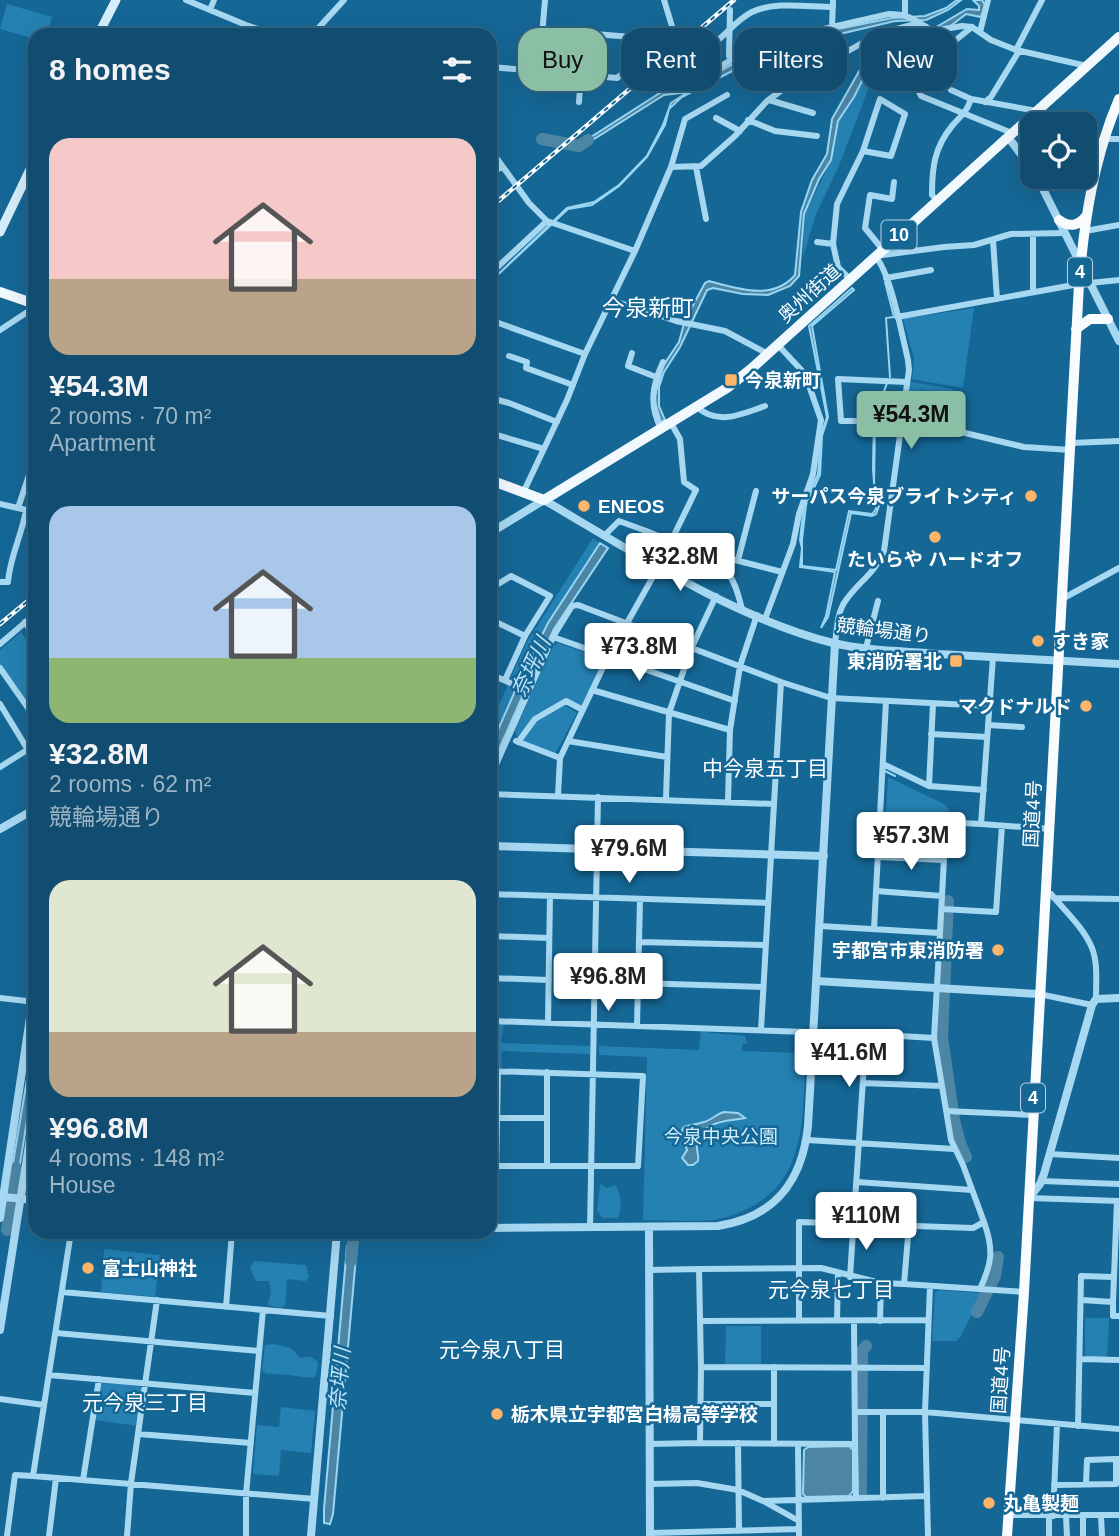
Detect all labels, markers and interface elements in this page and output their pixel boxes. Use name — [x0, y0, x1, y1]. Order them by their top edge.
chip: Buy — [518, 28, 607, 91]
chip: Rent — [621, 28, 720, 91]
chip: Filters — [734, 28, 847, 91]
chip: New — [861, 28, 957, 91]
icon: filters — [438, 51, 476, 89]
text: 8 homes — [49, 53, 171, 86]
map controls — [1020, 112, 1097, 189]
button: locate — [1020, 112, 1097, 189]
icon: home — [200, 184, 326, 310]
road number: 10 — [881, 220, 916, 249]
road number: 4 — [1068, 258, 1092, 286]
street label: 奥州街道 — [774, 260, 845, 327]
district label: 今泉新町 — [602, 295, 694, 321]
text: ¥54.3M — [49, 369, 149, 402]
place label: 今泉新町 — [745, 370, 821, 391]
marker: 今泉新町 — [723, 372, 739, 388]
pin: ¥54.3M — [854, 392, 968, 451]
text: ¥54.3M — [873, 401, 949, 427]
text: 2 rooms · 70 m² — [49, 403, 211, 429]
text: Apartment — [49, 430, 155, 456]
place label: サーパス今泉ブライトシティ — [771, 486, 1017, 507]
marker: サーパス今泉ブライトシティ — [1023, 488, 1039, 504]
place label: ENEOS — [598, 496, 665, 517]
marker: ENEOS — [576, 498, 592, 514]
marker: たいらや ハードオフ — [927, 529, 943, 545]
pin: ¥32.8M — [623, 534, 737, 593]
text: ¥32.8M — [642, 543, 718, 569]
place label: たいらや ハードオフ — [847, 549, 1023, 570]
icon: home — [200, 551, 326, 677]
street label: 競輪場通り — [836, 614, 932, 647]
pin: ¥73.8M — [582, 624, 696, 683]
place label: すき家 — [1052, 631, 1109, 652]
water label: 奈坪川 — [507, 632, 555, 700]
text: ¥73.8M — [601, 633, 677, 659]
marker: すき家 — [1030, 633, 1046, 649]
place label: 東消防署北 — [847, 651, 942, 672]
marker: 東消防署北 — [948, 653, 964, 669]
place label: マクドナルド — [958, 696, 1072, 717]
marker: マクドナルド — [1078, 698, 1094, 714]
text: ¥32.8M — [49, 737, 149, 770]
district label: 中今泉五丁目 — [702, 757, 828, 780]
text: 2 rooms · 62 m² — [49, 771, 211, 797]
street label: 国道4号 — [1020, 780, 1045, 848]
text: 競輪場通り — [49, 804, 164, 830]
pin: ¥57.3M — [854, 812, 968, 872]
text: ¥57.3M — [873, 822, 949, 848]
pin: ¥79.6M — [572, 826, 686, 885]
text: ¥79.6M — [591, 835, 667, 861]
icon: home — [200, 926, 326, 1052]
place label: 宇都宮市東消防署 — [832, 940, 984, 961]
marker: 宇都宮市東消防署 — [990, 942, 1006, 958]
pin: ¥96.8M — [551, 954, 665, 1013]
text: ¥96.8M — [570, 963, 646, 989]
pin: ¥41.6M — [792, 1030, 906, 1089]
text: ¥41.6M — [811, 1039, 887, 1065]
road number: 4 — [1021, 1084, 1045, 1112]
text: ¥96.8M — [49, 1111, 149, 1144]
park label: 今泉中央公園 — [664, 1126, 778, 1147]
text: 4 rooms · 148 m² — [49, 1145, 224, 1171]
text: House — [49, 1172, 115, 1198]
pin: ¥110M — [817, 1192, 915, 1252]
text: ¥110M — [831, 1202, 901, 1228]
place label: 富士山神社 — [102, 1258, 197, 1279]
marker: 富士山神社 — [80, 1260, 96, 1276]
district label: 元今泉七丁目 — [768, 1278, 894, 1301]
district label: 元今泉八丁目 — [439, 1338, 565, 1361]
water label: 奈坪川 — [325, 1345, 354, 1411]
street label: 国道4号 — [988, 1346, 1013, 1414]
district label: 元今泉三丁目 — [82, 1391, 208, 1414]
place label: 栃木県立宇都宮白楊高等学校 — [511, 1404, 758, 1425]
marker: 栃木県立宇都宮白楊高等学校 — [489, 1406, 505, 1422]
place label: 丸亀製麺 — [1003, 1493, 1079, 1514]
marker: 丸亀製麺 — [981, 1495, 997, 1511]

